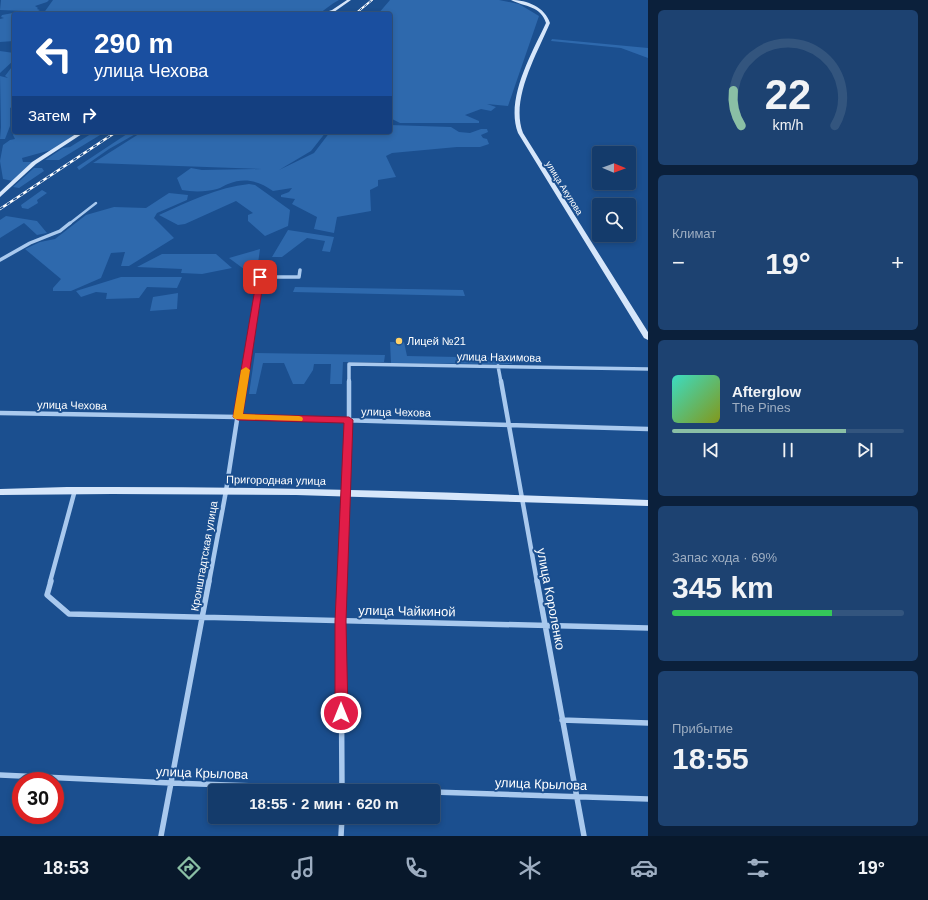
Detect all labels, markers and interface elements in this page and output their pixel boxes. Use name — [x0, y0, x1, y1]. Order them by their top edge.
icon: left — [28, 28, 80, 80]
text: 290 m — [94, 28, 173, 59]
text: улица Чехова — [94, 61, 208, 81]
text: 22 — [765, 70, 811, 117]
icon: right — [78, 104, 100, 126]
text: Затем — [28, 107, 70, 124]
text: km/h — [773, 116, 804, 132]
north arrow — [592, 146, 636, 190]
map controls — [592, 146, 636, 242]
street label: улица Акулова — [543, 159, 585, 217]
button: search — [592, 198, 636, 242]
text: Климат — [672, 226, 716, 241]
text: 19° — [765, 247, 811, 280]
text: − — [672, 250, 685, 275]
text: + — [891, 250, 904, 275]
pin — [243, 260, 277, 294]
icon: arrive — [249, 266, 271, 288]
place label: Лицей №21 — [407, 335, 466, 347]
marker: Лицей №21 — [394, 336, 404, 346]
street label: улица Нахимова — [457, 350, 542, 364]
text: Afterglow — [732, 383, 801, 400]
street label: улица Чехова — [37, 398, 108, 412]
text: The Pines — [732, 400, 791, 415]
street label: улица Чехова — [361, 405, 432, 419]
icon: previous — [700, 439, 722, 461]
icon: pause — [777, 439, 799, 461]
icon: next — [854, 439, 876, 461]
street label: Пригородная улица — [226, 473, 327, 487]
street label: Кронштадтская улица — [188, 499, 220, 612]
street label: улица Короленко — [534, 547, 568, 651]
text: Запас хода · 69% — [672, 550, 777, 565]
text: 345 km — [672, 571, 774, 604]
street label: улица Чайкиной — [358, 603, 456, 619]
position arrow — [320, 692, 362, 734]
text: Прибытие — [672, 721, 733, 736]
text: 18:55 — [672, 742, 749, 775]
street label: улица Крылова — [156, 764, 249, 782]
speed limit sign: 30 — [12, 772, 64, 824]
street label: улица Крылова — [495, 775, 588, 793]
text: 18:55 · 2 мин · 620 m — [249, 795, 399, 812]
icon: directions — [175, 854, 203, 882]
icon: music — [289, 854, 317, 882]
icon: phone — [402, 854, 430, 882]
icon: climate — [516, 854, 544, 882]
icon: car — [630, 854, 658, 882]
icon: filters — [744, 854, 772, 882]
text: 18:53 — [43, 858, 89, 878]
text: 19° — [858, 858, 885, 878]

